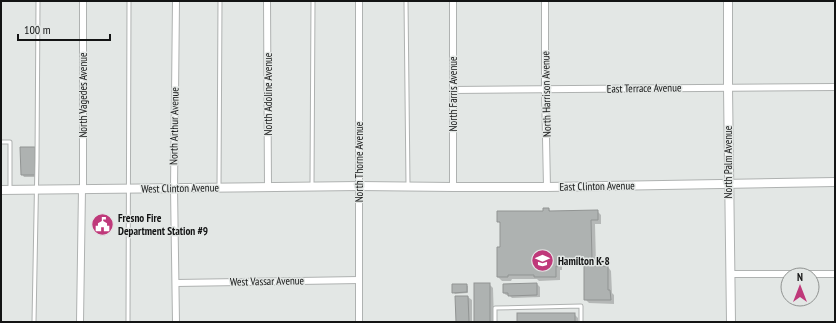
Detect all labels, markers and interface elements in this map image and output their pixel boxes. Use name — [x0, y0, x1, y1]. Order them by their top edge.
scale bar — [18, 16, 110, 42]
text: 100 m — [24, 22, 51, 37]
street label: North Harrison Avenue — [538, 50, 554, 137]
street label: North Vagedes Avenue — [76, 52, 90, 138]
street label: North Adoline Avenue — [261, 52, 275, 135]
street label: North Farris Avenue — [446, 56, 460, 132]
street label: East Terrace Avenue — [606, 80, 682, 96]
street label: North Arthur Avenue — [166, 87, 182, 165]
street label: North Thorne Avenue — [352, 121, 366, 202]
street label: North Palm Avenue — [721, 125, 735, 198]
street label: East Clinton Avenue — [559, 178, 635, 194]
street label: West Clinton Avenue — [141, 180, 219, 196]
public building icon: Fresno Fire Department Station #9 — [89, 211, 115, 237]
place label: Fresno Fire Department Station #9 — [118, 211, 208, 238]
school or university icon: Hamilton K-8 — [529, 248, 555, 274]
place label: Hamilton K-8 — [558, 254, 610, 268]
north arrow — [780, 267, 820, 307]
text: N — [797, 270, 803, 284]
street label: West Vassar Avenue — [230, 273, 305, 289]

